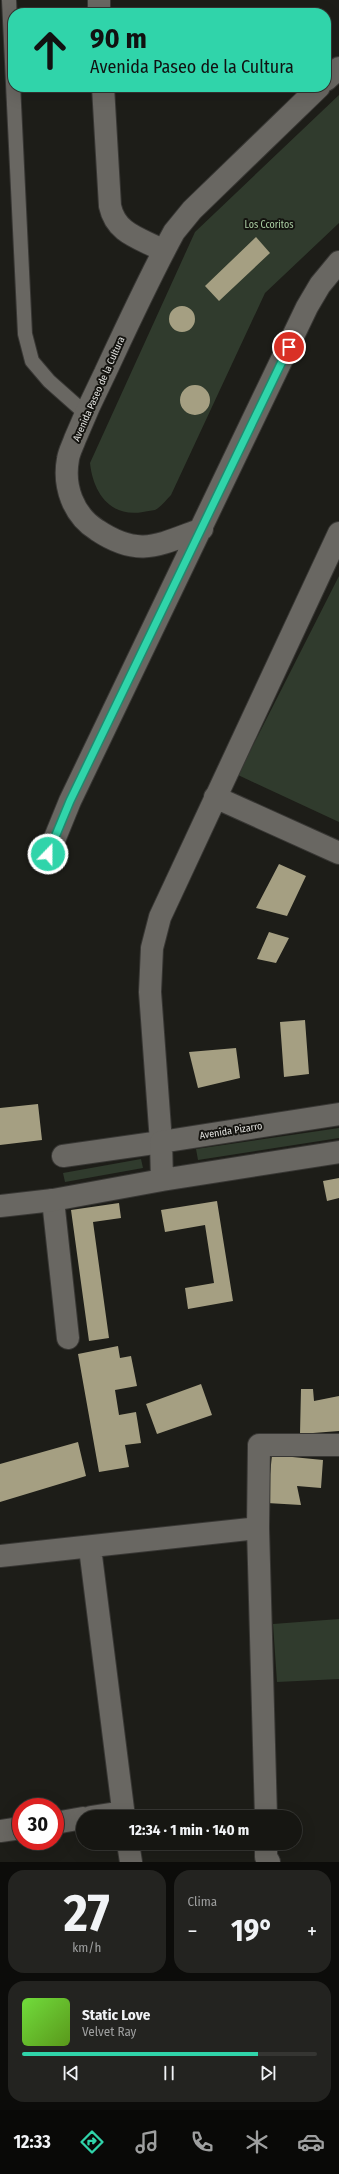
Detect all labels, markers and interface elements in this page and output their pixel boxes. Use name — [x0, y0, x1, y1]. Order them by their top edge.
text: 90 m — [90, 22, 147, 55]
icon: ahead — [24, 24, 76, 76]
text: Avenida Paseo de la Cultura — [90, 56, 294, 78]
park label: Los Ccoritos — [245, 219, 293, 231]
pin — [272, 330, 306, 364]
street label: Avenida Paseo de la Cultura — [70, 335, 128, 443]
icon: arrive — [278, 336, 300, 358]
position arrow — [27, 833, 69, 875]
street label: Avenida Pizarro — [199, 1120, 263, 1142]
speed limit sign: 30 — [12, 1798, 64, 1850]
text: 12:34 · 1 min · 140 m — [129, 1821, 249, 1839]
text: 27 — [64, 1882, 110, 1945]
text: Clima — [188, 1894, 217, 1909]
text: 19° — [231, 1913, 273, 1949]
text: − — [188, 1918, 197, 1945]
text: + — [307, 1918, 317, 1945]
text: km/h — [72, 1940, 101, 1955]
text: Static Love — [82, 2006, 150, 2024]
text: Velvet Ray — [82, 2024, 136, 2039]
icon: previous — [60, 2062, 82, 2084]
icon: pause — [158, 2062, 180, 2084]
icon: next — [257, 2062, 279, 2084]
icon: directions — [78, 2128, 106, 2156]
icon: music — [133, 2128, 161, 2156]
icon: phone — [188, 2128, 216, 2156]
icon: climate — [243, 2128, 271, 2156]
icon: car — [297, 2128, 325, 2156]
text: 12:33 — [13, 2131, 51, 2153]

